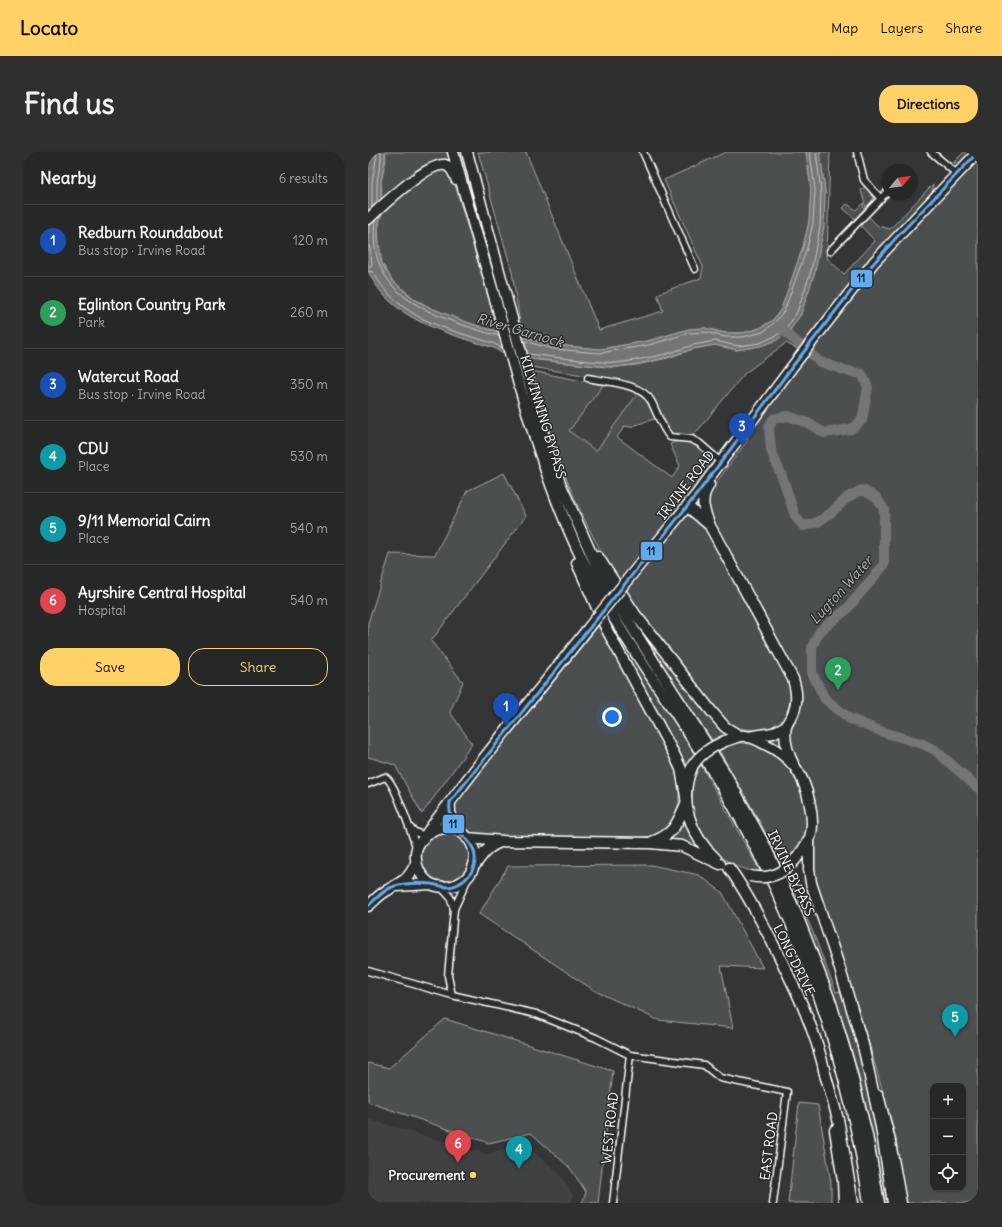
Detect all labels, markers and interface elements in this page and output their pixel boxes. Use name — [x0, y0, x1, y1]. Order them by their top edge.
text: Locato — [20, 16, 78, 40]
text: Map — [831, 19, 858, 37]
text: Layers — [880, 19, 923, 37]
text: Share — [945, 19, 982, 37]
button: Directions — [879, 85, 978, 123]
text: Find us — [24, 86, 115, 122]
north arrow — [882, 164, 918, 200]
text: Nearby — [40, 167, 96, 189]
text: 6 results — [279, 170, 328, 187]
text: Redburn Roundabout — [78, 223, 223, 242]
text: 1 — [50, 232, 56, 249]
text: 120 m — [293, 232, 328, 249]
text: Bus stop · Irvine Road — [78, 242, 205, 259]
line badge: 11 — [850, 269, 873, 288]
text: 11 — [857, 271, 865, 285]
text: Eglinton Country Park — [78, 295, 226, 314]
text: 2 — [49, 304, 57, 321]
text: 260 m — [290, 304, 328, 321]
water label: River Garnock — [475, 309, 566, 351]
text: Park — [78, 314, 105, 331]
street label: KILWINNING BYPASS — [516, 353, 570, 481]
text: Watercut Road — [78, 367, 179, 386]
text: 3 — [49, 376, 57, 393]
text: 350 m — [290, 376, 328, 393]
text: Bus stop · Irvine Road — [78, 386, 205, 403]
pin: 3 — [729, 413, 755, 446]
text: CDU — [78, 439, 109, 458]
street label: IRVINE ROAD — [654, 447, 718, 523]
text: 4 — [49, 448, 57, 465]
text: 530 m — [290, 448, 328, 465]
text: Place — [78, 458, 109, 475]
text: 9/11 Memorial Cairn — [78, 511, 211, 530]
text: 5 — [49, 520, 57, 537]
text: 540 m — [290, 520, 328, 537]
text: Place — [78, 530, 109, 547]
line badge: 11 — [640, 541, 663, 561]
text: 11 — [647, 544, 655, 558]
water label: Lugton Water — [806, 551, 878, 628]
text: Ayrshire Central Hospital — [78, 583, 246, 602]
text: 6 — [49, 592, 57, 609]
text: 540 m — [290, 592, 328, 609]
text: Hospital — [78, 602, 126, 619]
button: Save — [40, 648, 180, 686]
button: Share — [188, 648, 328, 686]
pin: 2 — [825, 657, 851, 690]
pin: 1 — [493, 693, 519, 726]
your location — [602, 707, 622, 727]
line badge: 11 — [442, 814, 465, 834]
text: 11 — [449, 817, 457, 831]
street label: IRVINE BYPASS — [764, 827, 818, 919]
street label: LONG DRIVE — [769, 922, 819, 999]
pin: 5 — [942, 1004, 968, 1037]
map controls — [930, 1083, 966, 1191]
button: + — [930, 1083, 966, 1119]
street label: WEST ROAD — [598, 1091, 622, 1165]
street label: EAST ROAD — [756, 1111, 782, 1181]
button: − — [930, 1119, 966, 1155]
pin: 6 — [445, 1130, 471, 1163]
pin: 4 — [506, 1136, 532, 1169]
button: locate — [930, 1155, 966, 1191]
place label: Procurement — [388, 1167, 466, 1184]
marker: Procurement — [468, 1170, 478, 1180]

